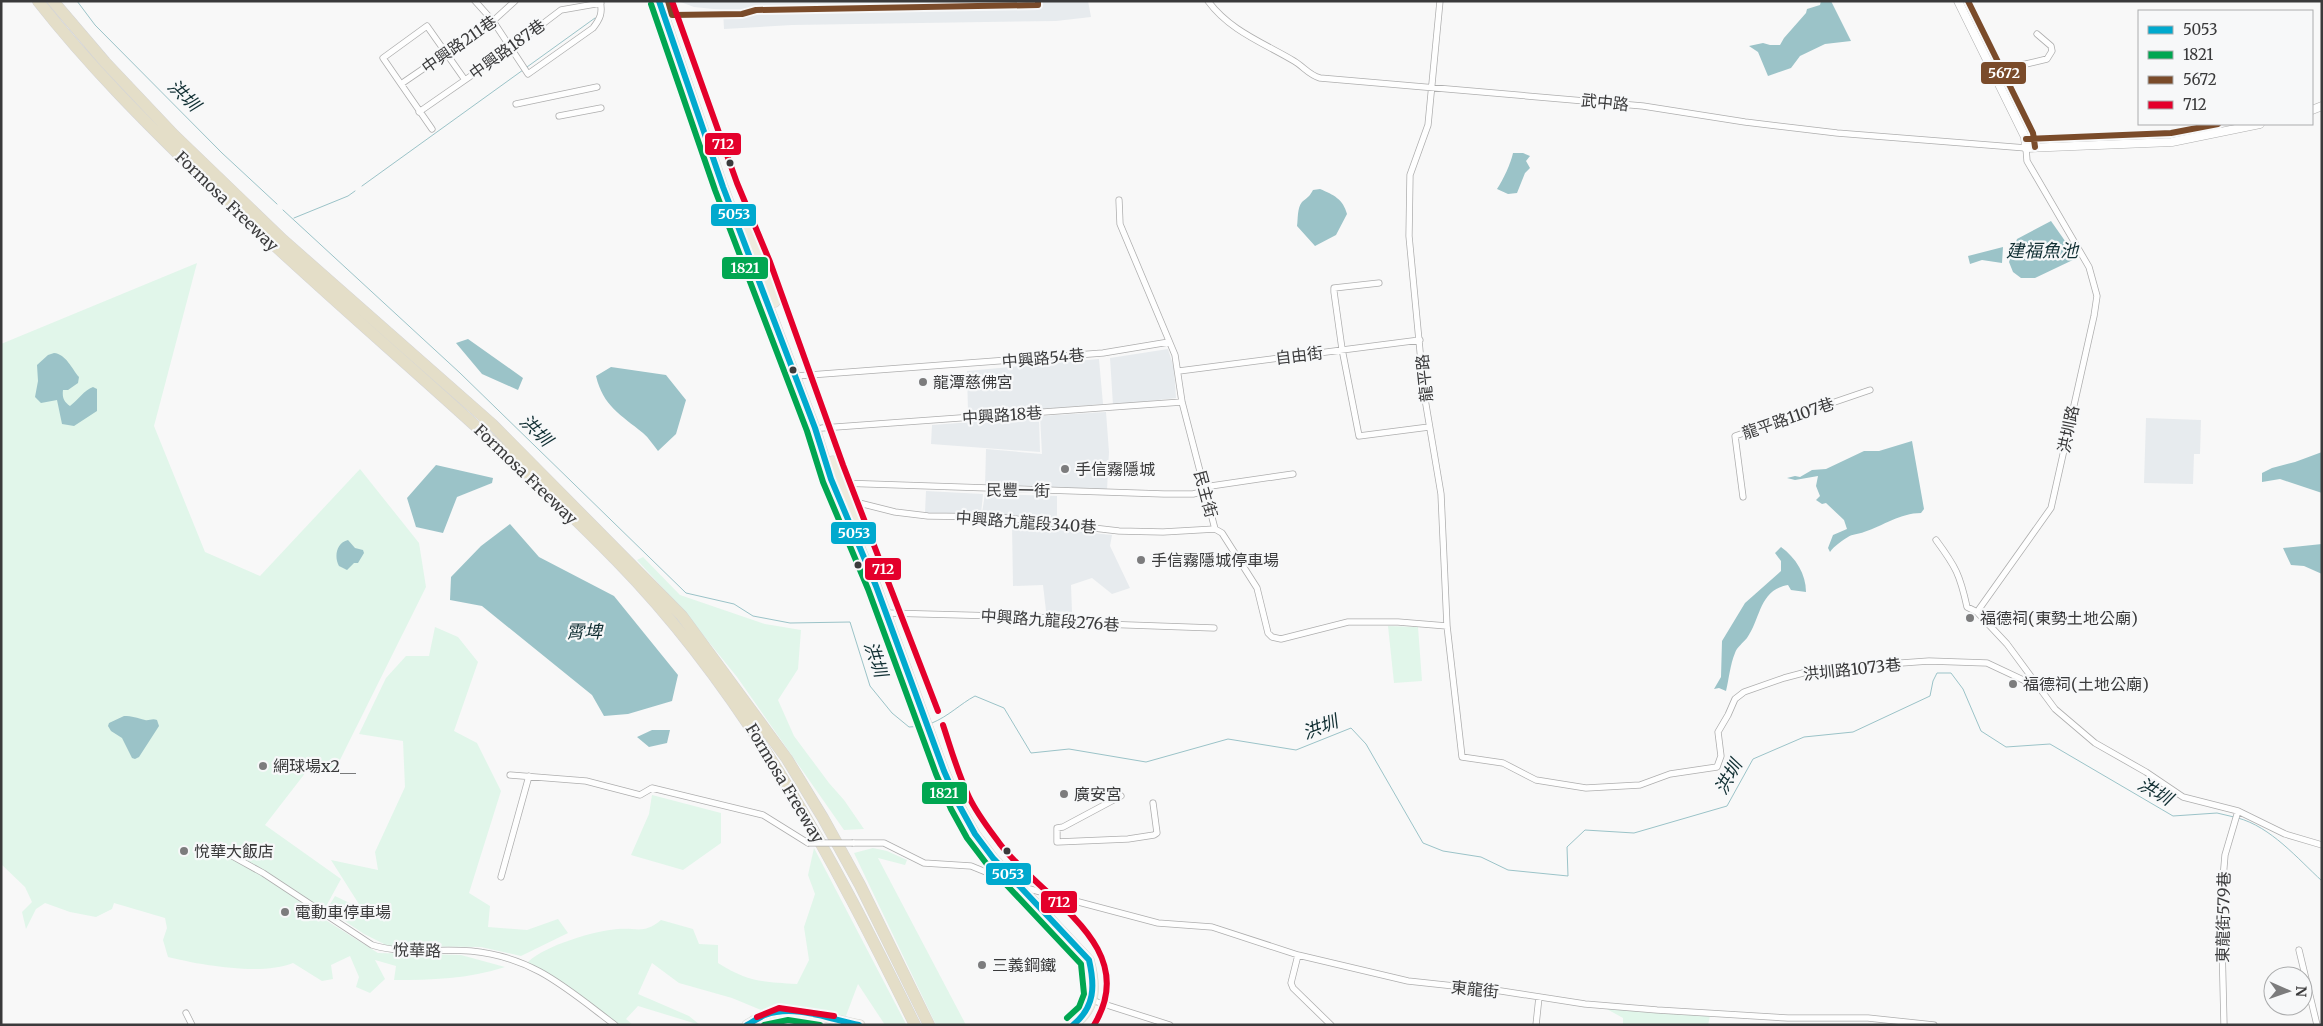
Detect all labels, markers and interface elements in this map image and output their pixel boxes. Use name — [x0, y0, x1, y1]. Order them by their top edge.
legend — [2138, 10, 2313, 125]
street label: 中興路211巷 — [418, 11, 500, 77]
street label: 中興路187巷 — [465, 15, 549, 83]
text: 5053 — [2183, 20, 2218, 39]
text: 1821 — [2183, 45, 2213, 64]
line badge: 5672 — [1980, 61, 2027, 85]
text: 5672 — [1988, 64, 2020, 82]
text: 5672 — [2183, 70, 2217, 89]
water label: 洪圳 — [163, 74, 207, 118]
street label: 武中路 — [1580, 90, 1630, 114]
text: 712 — [2183, 95, 2207, 114]
line badge: 712 — [704, 132, 742, 156]
text: 712 — [712, 135, 734, 153]
street label: Formosa Freeway — [171, 147, 283, 256]
unlabelled marker — [725, 158, 735, 168]
line badge: 5053 — [710, 203, 757, 227]
text: 5053 — [718, 205, 750, 223]
water label: 建福魚池 — [2006, 239, 2080, 262]
line badge: 1821 — [721, 256, 769, 280]
text: 1821 — [731, 259, 760, 277]
street label: 自由街 — [1274, 342, 1324, 368]
street label: 中興路54巷 — [1001, 344, 1085, 372]
street label: 龍平路 — [1412, 353, 1436, 403]
unlabelled marker — [788, 365, 798, 375]
place label: 龍潭慈佛宮 — [933, 372, 1013, 392]
marker: 龍潭慈佛宮 — [917, 376, 929, 388]
street label: 龍平路1107巷 — [1739, 393, 1837, 443]
street label: 中興路18巷 — [961, 402, 1043, 428]
street label: 洪圳路 — [2053, 403, 2083, 455]
water label: 洪圳 — [515, 409, 559, 453]
street label: Formosa Freeway — [470, 420, 582, 529]
place label: 手信霧隱城 — [1075, 459, 1155, 479]
marker: 手信霧隱城 — [1059, 463, 1071, 475]
street label: 民主街 — [1190, 468, 1222, 520]
street label: 民豐一街 — [986, 479, 1050, 501]
street label: 中興路九龍段340巷 — [955, 507, 1097, 537]
line badge: 5053 — [830, 521, 877, 545]
text: 5053 — [838, 524, 870, 542]
place label: 手信霧隱城停車場 — [1151, 550, 1279, 570]
marker: 手信霧隱城停車場 — [1135, 554, 1147, 566]
line badge: 712 — [864, 557, 902, 581]
unlabelled marker — [853, 560, 863, 570]
text: 712 — [872, 560, 894, 578]
street label: 中興路九龍段276巷 — [980, 605, 1120, 635]
place label: 福德祠(東勢土地公廟) — [1980, 608, 2138, 628]
marker: 福德祠(東勢土地公廟) — [1964, 612, 1976, 624]
water label: 霄埤 — [566, 620, 604, 643]
water label: 洪圳 — [859, 638, 894, 683]
street label: 洪圳路1073巷 — [1802, 654, 1902, 684]
place label: 福德祠(土地公廟) — [2023, 674, 2149, 694]
marker: 福德祠(土地公廟) — [2007, 678, 2019, 690]
water label: 洪圳 — [1299, 709, 1344, 744]
street label: Formosa Freeway — [741, 720, 829, 847]
water label: 洪圳 — [1709, 753, 1748, 798]
place label: 網球場x2＿ — [273, 756, 356, 776]
marker: 網球場x2＿ — [257, 760, 269, 772]
water label: 洪圳 — [2134, 772, 2179, 811]
line badge: 1821 — [921, 781, 968, 805]
text: 1821 — [930, 784, 959, 802]
place label: 廣安宮 — [1074, 784, 1122, 804]
marker: 廣安宮 — [1058, 788, 1070, 800]
place label: 悅華大飯店 — [194, 841, 274, 861]
marker: 悅華大飯店 — [178, 845, 190, 857]
unlabelled marker — [1002, 846, 1012, 856]
line badge: 5053 — [985, 862, 1032, 886]
text: 5053 — [992, 865, 1024, 883]
street label: 東龍街579巷 — [2212, 871, 2234, 963]
line badge: 712 — [1040, 890, 1078, 914]
text: 712 — [1048, 893, 1070, 911]
place label: 電動車停車場 — [295, 902, 391, 922]
marker: 電動車停車場 — [279, 906, 291, 918]
street label: 悅華路 — [393, 940, 441, 960]
place label: 三義鋼鐵 — [992, 955, 1056, 975]
marker: 三義鋼鐵 — [976, 959, 988, 971]
north arrow — [2263, 966, 2313, 1016]
street label: 東龍街 — [1450, 977, 1500, 1001]
text: N — [2292, 986, 2310, 997]

